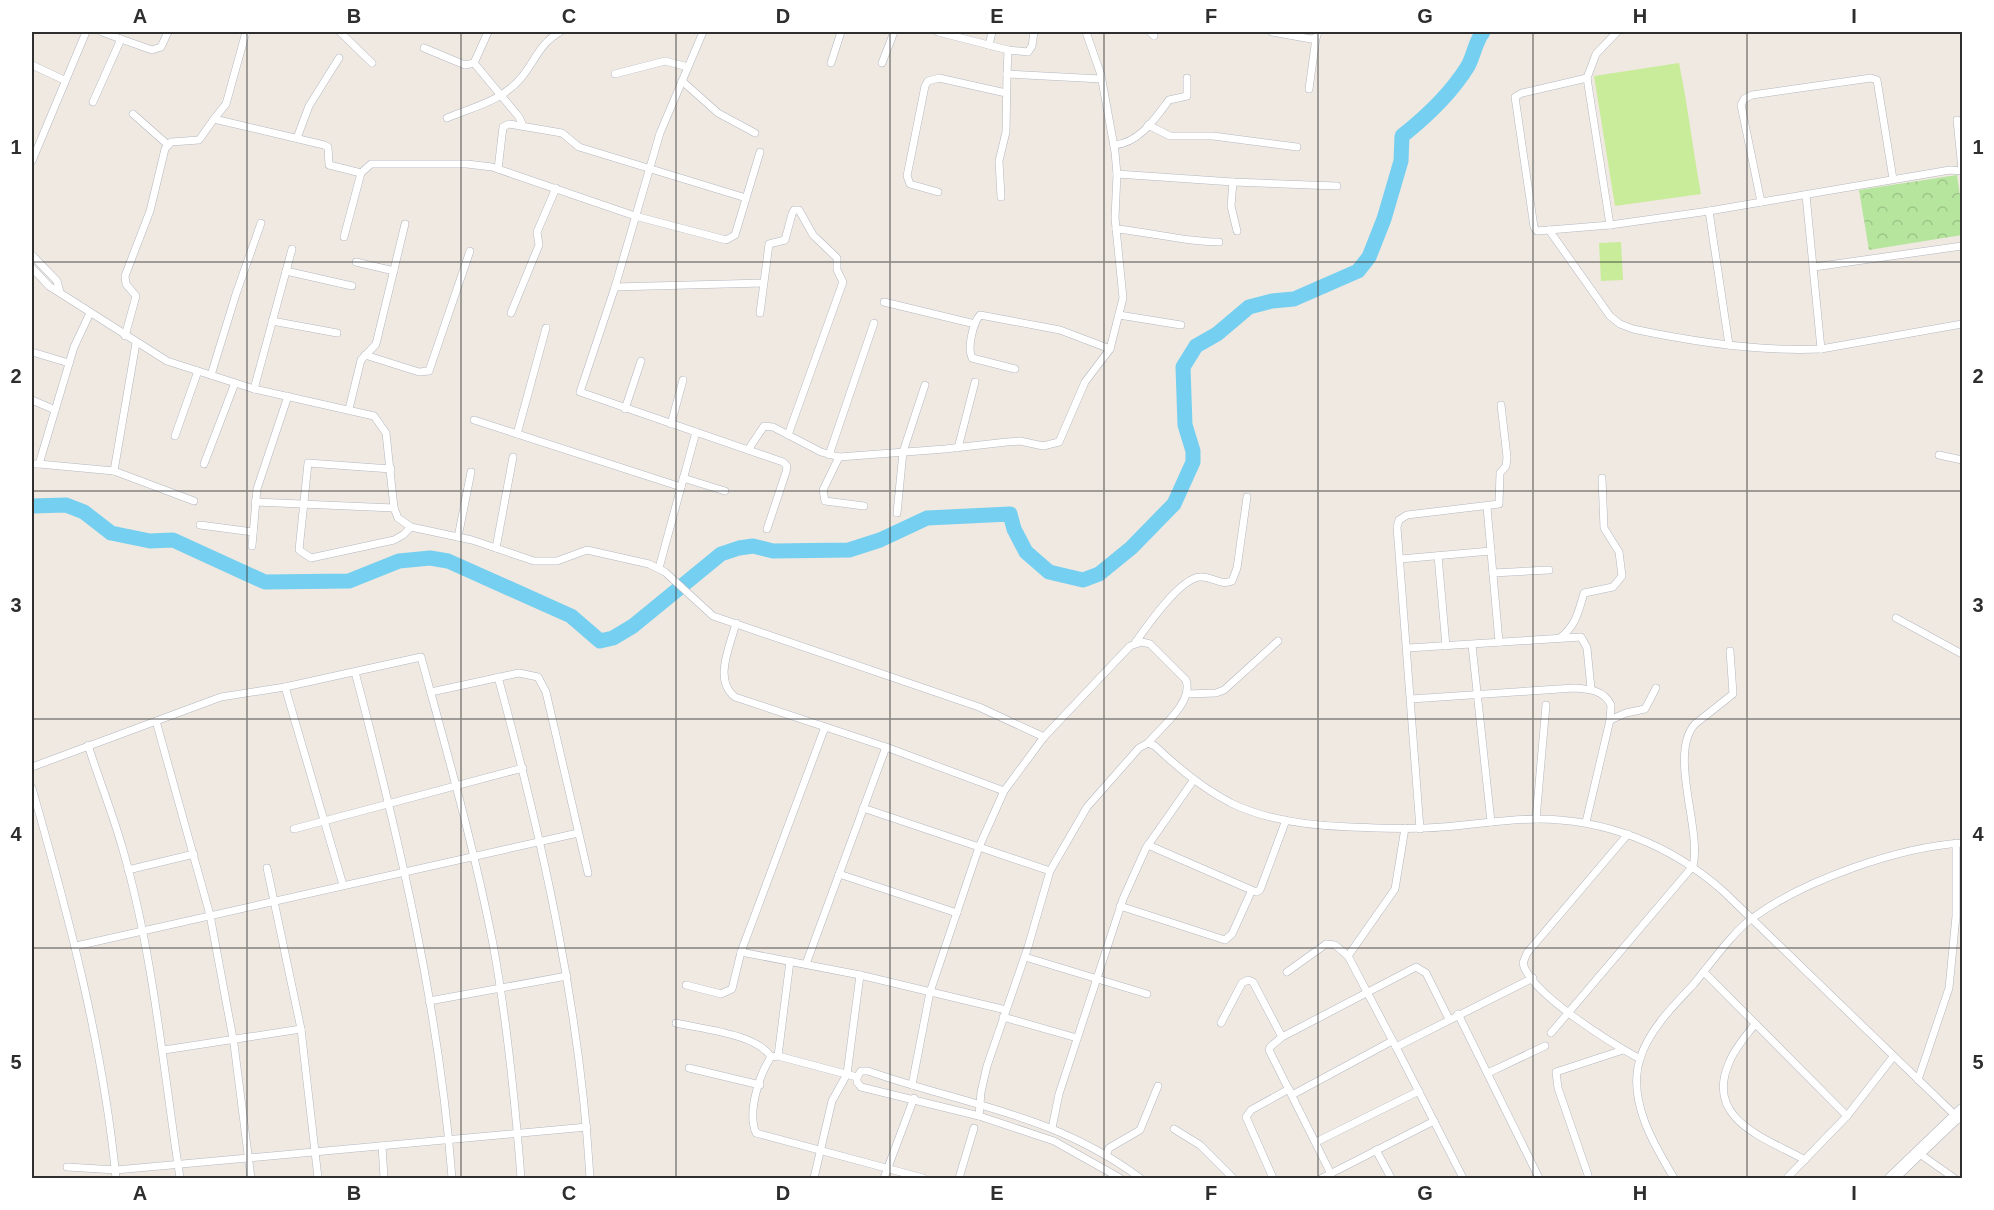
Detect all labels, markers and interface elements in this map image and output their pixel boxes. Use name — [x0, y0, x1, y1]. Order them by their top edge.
text: A — [133, 5, 147, 27]
text: B — [347, 5, 361, 27]
text: C — [562, 5, 576, 27]
text: D — [776, 5, 790, 27]
text: E — [990, 5, 1004, 27]
text: F — [1205, 5, 1217, 27]
text: G — [1417, 5, 1433, 27]
text: H — [1633, 5, 1647, 27]
text: I — [1851, 5, 1857, 27]
text: 1 — [10, 136, 22, 158]
text: 1 — [1972, 136, 1984, 158]
text: 2 — [10, 365, 22, 387]
text: 2 — [1972, 365, 1984, 387]
text: 3 — [10, 594, 22, 616]
text: 3 — [1972, 594, 1984, 616]
text: 4 — [10, 823, 22, 845]
text: 4 — [1972, 823, 1984, 845]
text: 5 — [10, 1051, 22, 1073]
text: 5 — [1972, 1051, 1984, 1073]
text: A — [133, 1182, 147, 1204]
text: B — [347, 1182, 361, 1204]
text: C — [562, 1182, 576, 1204]
text: D — [776, 1182, 790, 1204]
text: E — [990, 1182, 1004, 1204]
text: F — [1205, 1182, 1217, 1204]
text: G — [1417, 1182, 1433, 1204]
text: H — [1633, 1182, 1647, 1204]
text: I — [1851, 1182, 1857, 1204]

